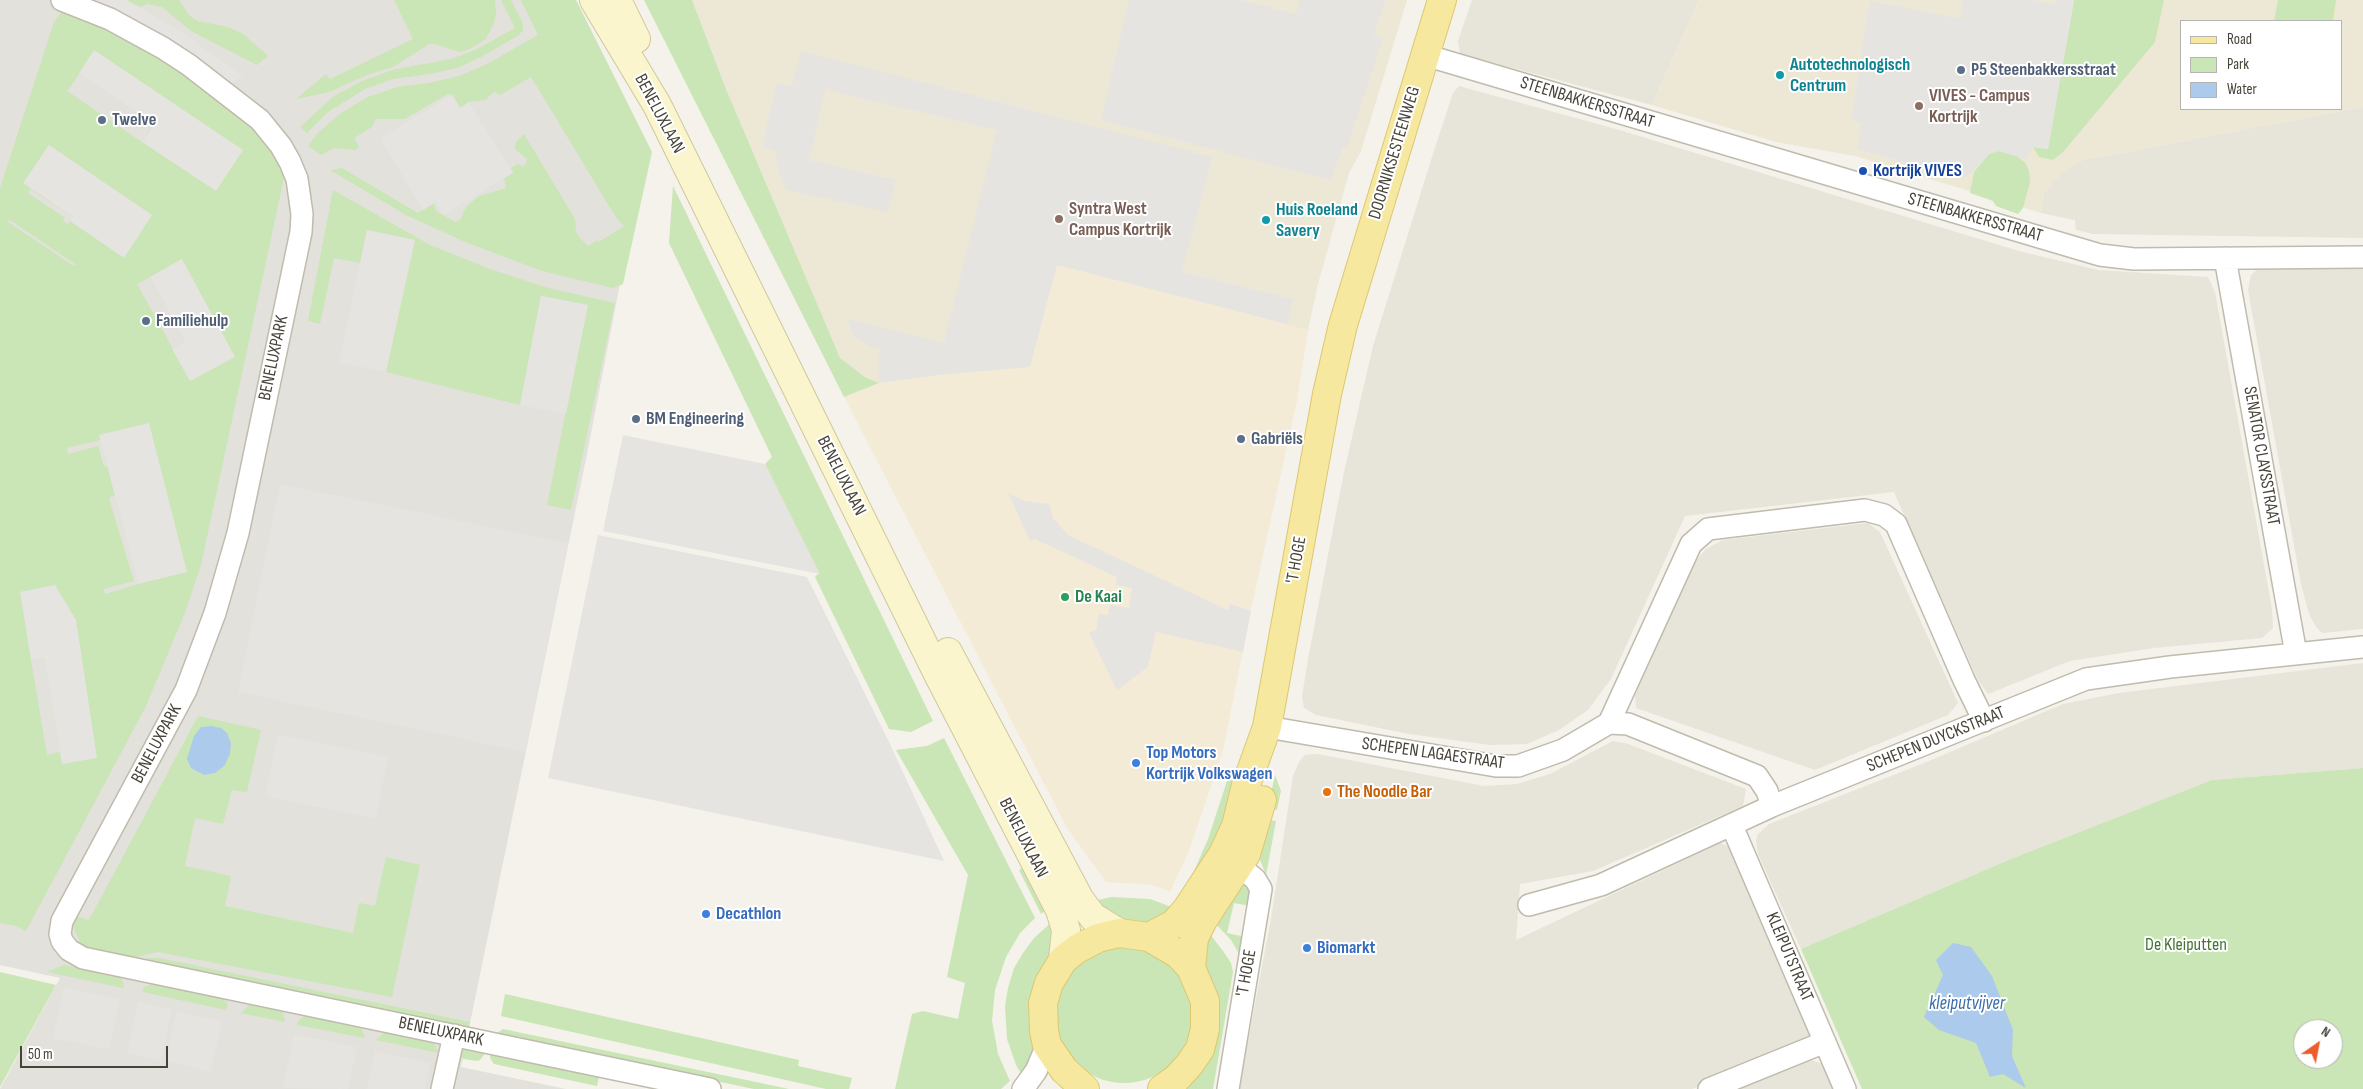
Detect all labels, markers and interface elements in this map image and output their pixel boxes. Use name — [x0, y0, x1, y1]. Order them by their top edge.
legend — [2180, 20, 2343, 110]
text: Road — [2227, 30, 2252, 49]
place label: Autotechnologisch Centrum — [1790, 54, 1910, 96]
text: Park — [2227, 55, 2249, 74]
place label: P5 Steenbakkersstraat — [1971, 59, 2116, 81]
marker: P5 Steenbakkersstraat — [1955, 64, 1967, 76]
marker: Autotechnologisch Centrum — [1774, 69, 1786, 81]
street label: BENELUXLAAN — [629, 71, 689, 157]
street label: STEENBAKKERSSTRAAT — [1517, 72, 1657, 134]
text: Water — [2227, 80, 2257, 99]
street label: DOORNIKSESTEENWEG — [1365, 84, 1425, 222]
place label: VIVES - Campus Kortrijk — [1929, 85, 2030, 128]
marker: VIVES - Campus Kortrijk — [1913, 100, 1925, 112]
place label: Twelve — [112, 109, 156, 131]
marker: Twelve — [96, 114, 108, 126]
place label: Kortrijk VIVES — [1873, 160, 1962, 182]
marker: Kortrijk VIVES — [1857, 165, 1869, 177]
street label: STEENBAKKERSSTRAAT — [1905, 188, 2045, 248]
place label: Syntra West Campus Kortrijk — [1069, 198, 1171, 240]
place label: Huis Roeland Savery — [1276, 199, 1358, 242]
marker: Syntra West Campus Kortrijk — [1053, 213, 1065, 225]
marker: Huis Roeland Savery — [1260, 214, 1272, 226]
place label: Familiehulp — [156, 310, 228, 332]
street label: BENELUXPARK — [254, 314, 294, 402]
marker: Familiehulp — [140, 315, 152, 327]
street label: SENATOR CLAYSSTRAAT — [2238, 385, 2284, 527]
place label: BM Engineering — [646, 408, 744, 430]
marker: BM Engineering — [630, 413, 642, 425]
place label: Gabriëls — [1251, 428, 1303, 450]
street label: BENELUXLAAN — [812, 433, 870, 519]
marker: Gabriëls — [1235, 433, 1247, 445]
street label: 'T HOGE — [1282, 535, 1312, 585]
place label: De Kaai — [1075, 586, 1122, 608]
marker: De Kaai — [1059, 591, 1071, 603]
street label: BENELUXPARK — [127, 701, 187, 787]
street label: SCHEPEN DUYCKSTRAAT — [1864, 702, 2008, 778]
street label: SCHEPEN LAGAESTRAAT — [1360, 733, 1506, 775]
place label: Top Motors Kortrijk Volkswagen — [1146, 742, 1272, 784]
marker: Top Motors Kortrijk Volkswagen — [1130, 757, 1142, 769]
place label: The Noodle Bar — [1337, 781, 1432, 803]
marker: The Noodle Bar — [1321, 786, 1333, 798]
street label: BENELUXLAAN — [994, 795, 1052, 881]
place label: Decathlon — [716, 903, 781, 925]
marker: Decathlon — [700, 908, 712, 920]
street label: KLEIPUTSTRAAT — [1761, 909, 1817, 1005]
park label: De Kleiputten — [2145, 934, 2227, 956]
place label: Biomarkt — [1317, 937, 1375, 959]
marker: Biomarkt — [1301, 942, 1313, 954]
street label: 'T HOGE — [1232, 948, 1262, 998]
water label: kleiputvijver — [1929, 993, 2005, 1015]
street label: BENELUXPARK — [397, 1012, 485, 1052]
north arrow — [2293, 1019, 2343, 1069]
text: N — [2318, 1023, 2334, 1041]
scale bar — [22, 1036, 170, 1068]
text: 50 m — [28, 1045, 53, 1064]

